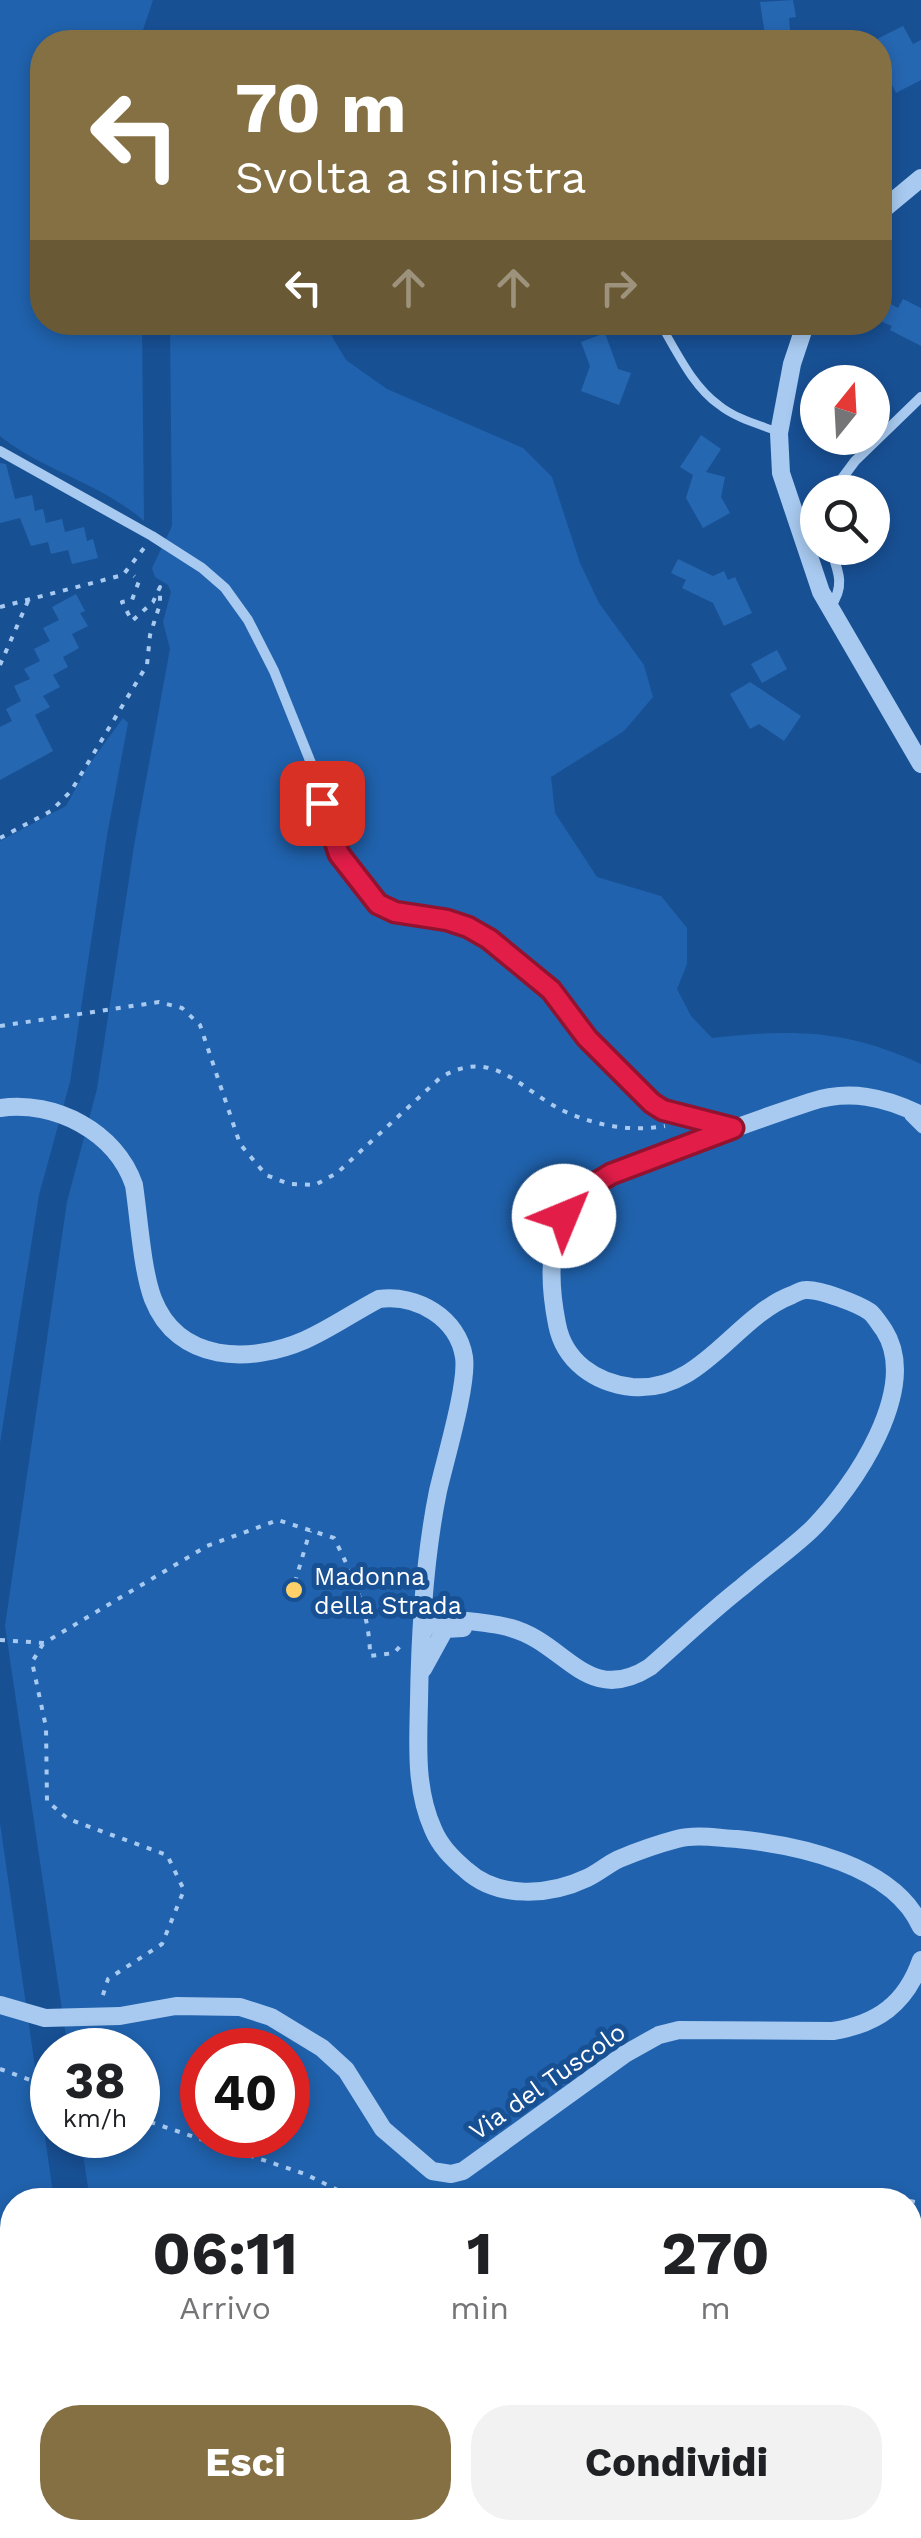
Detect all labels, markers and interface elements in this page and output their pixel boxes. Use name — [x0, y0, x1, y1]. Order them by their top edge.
text: 70 m — [235, 67, 407, 149]
icon: left — [70, 70, 200, 200]
text: Svolta a sinistra — [235, 151, 587, 204]
icon: left — [276, 260, 331, 315]
icon: ahead — [381, 260, 436, 315]
icon: ahead — [486, 260, 541, 315]
icon: right — [591, 260, 646, 315]
north arrow — [800, 365, 890, 455]
map controls — [800, 365, 890, 565]
button: search — [800, 475, 890, 565]
pin — [280, 761, 365, 846]
icon: arrive — [295, 776, 350, 831]
position arrow — [512, 1164, 616, 1268]
place label: Madonna della Strada — [314, 1562, 462, 1620]
marker: Madonna della Strada — [283, 1579, 305, 1601]
street label: Via del Tuscolo — [464, 2017, 631, 2146]
speed limit sign: 40 — [180, 2028, 310, 2158]
text: 38 — [65, 2051, 126, 2110]
text: km/h — [63, 2104, 127, 2133]
text: 06:11 — [152, 2218, 298, 2289]
text: 1 — [467, 2218, 493, 2289]
text: 270 — [661, 2218, 770, 2289]
text: Arrivo — [179, 2289, 271, 2327]
text: min — [450, 2289, 509, 2327]
text: m — [700, 2289, 731, 2327]
button: Esci — [40, 2405, 451, 2520]
button: Condividi — [471, 2405, 882, 2520]

